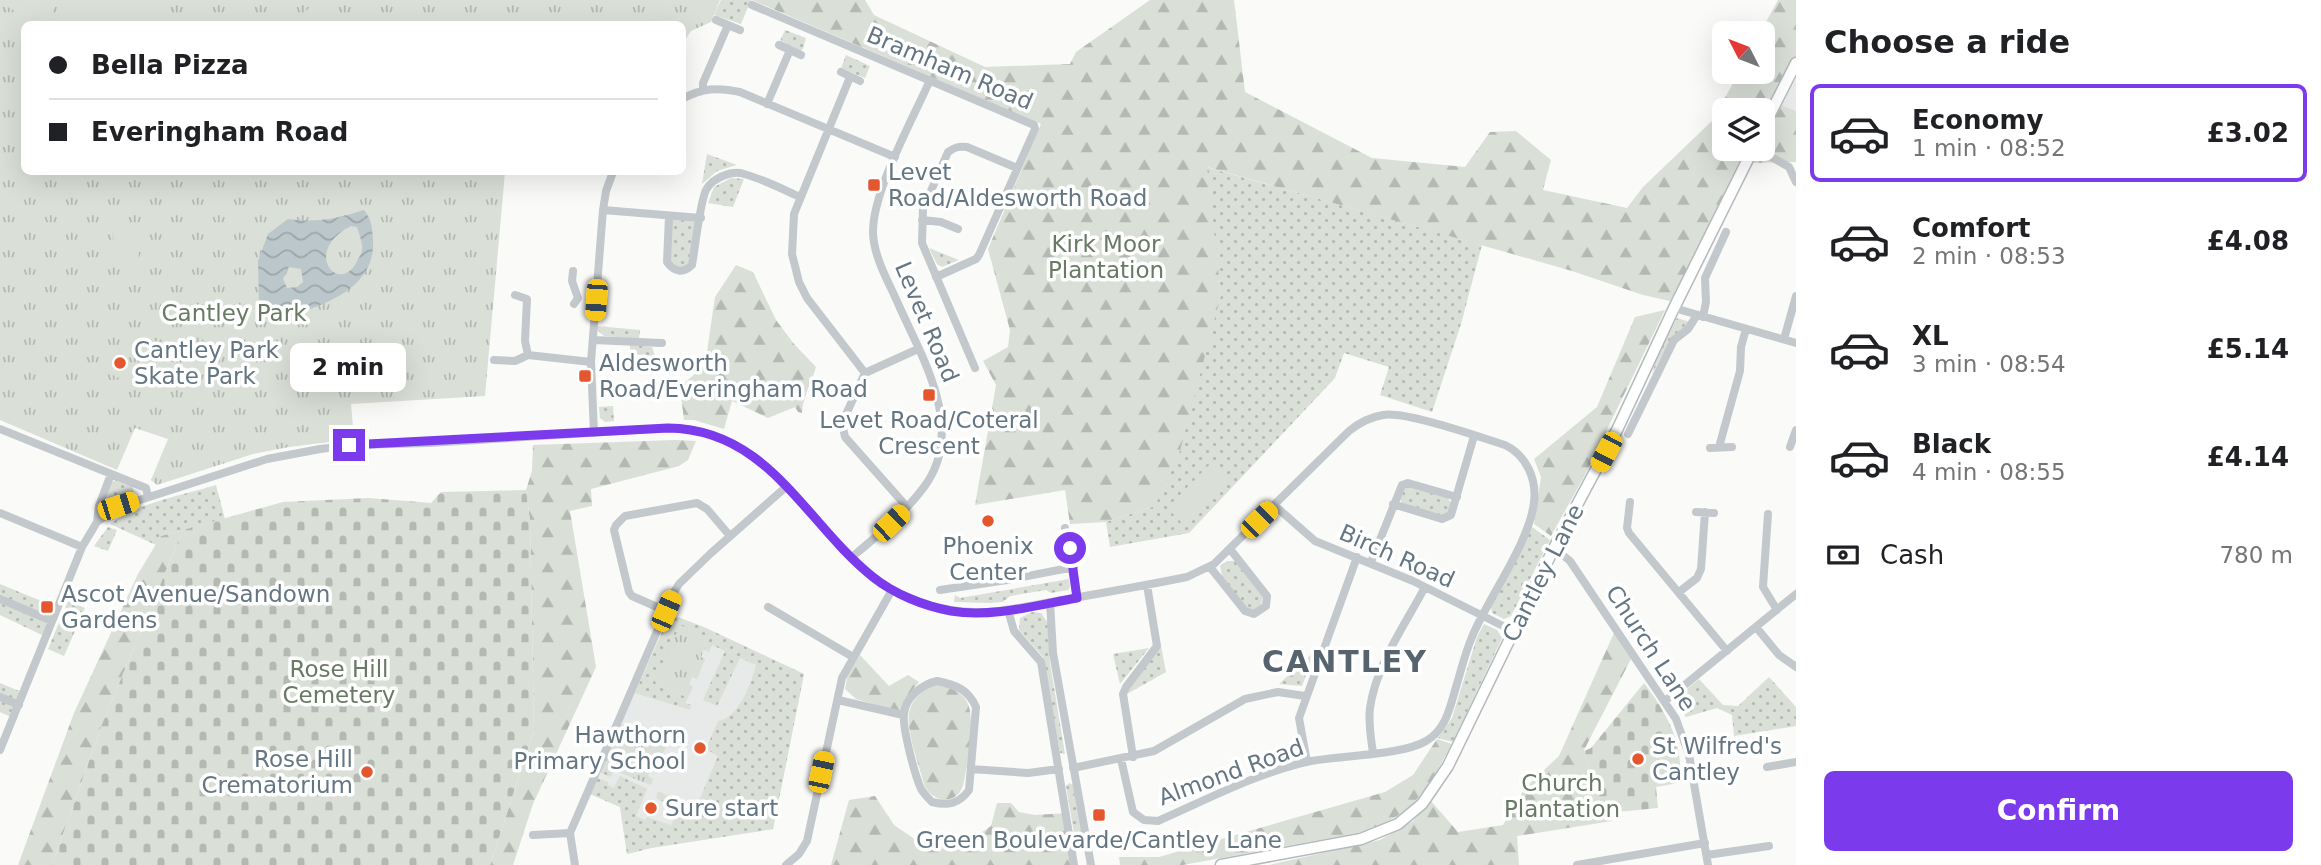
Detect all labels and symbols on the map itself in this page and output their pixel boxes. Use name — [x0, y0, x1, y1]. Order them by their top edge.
street label: Bramham Road — [863, 21, 1037, 115]
north arrow — [1712, 21, 1774, 84]
place label: Levet Road/Aldesworth Road — [888, 159, 1147, 211]
marker: Levet Road/Aldesworth Road — [866, 177, 882, 193]
park label: Kirk Moor Plantation — [1048, 231, 1164, 283]
street label: Levet Road — [890, 258, 964, 386]
car — [585, 278, 608, 322]
park label: Cantley Park — [162, 300, 307, 326]
place label: Cantley Park Skate Park — [134, 337, 280, 389]
callout: 2 min — [291, 344, 407, 392]
place label: Aldesworth Road/Everingham Road — [599, 350, 868, 402]
marker: Cantley Park Skate Park — [112, 355, 128, 371]
marker: Aldesworth Road/Everingham Road — [577, 368, 593, 384]
marker: Levet Road/Coteral Crescent — [921, 387, 937, 403]
place label: Levet Road/Coteral Crescent — [819, 407, 1039, 459]
route end — [333, 429, 365, 461]
car — [1587, 429, 1626, 475]
car — [95, 490, 142, 522]
car — [1237, 498, 1282, 542]
street label: Cantley Lane — [1497, 500, 1589, 646]
car — [869, 501, 914, 545]
marker: Phoenix Center — [980, 513, 996, 529]
street label: Birch Road — [1335, 519, 1459, 593]
route start — [1054, 532, 1086, 564]
place label: Phoenix Center — [942, 533, 1034, 585]
street label: Church Lane — [1601, 580, 1701, 716]
place label: Ascot Avenue/Sandown Gardens — [61, 581, 330, 633]
car — [649, 588, 684, 634]
marker: Ascot Avenue/Sandown Gardens — [39, 599, 55, 615]
district label: CANTLEY — [1262, 644, 1428, 679]
park label: Rose Hill Cemetery — [282, 656, 396, 708]
place label: Hawthorn Primary School — [513, 722, 686, 774]
place label: St Wilfred's Cantley — [1652, 733, 1782, 785]
street label: Almond Road — [1155, 734, 1307, 810]
marker: Hawthorn Primary School — [692, 740, 708, 756]
place label: Rose Hill Crematorium — [201, 746, 353, 798]
car — [807, 749, 836, 795]
marker: St Wilfred's Cantley — [1630, 751, 1646, 767]
marker: Rose Hill Crematorium — [359, 764, 375, 780]
park label: Church Plantation — [1504, 770, 1620, 822]
place label: Sure start — [665, 795, 778, 821]
marker: Sure start — [643, 800, 659, 816]
marker: Green Boulevarde/Cantley Lane — [1091, 807, 1107, 823]
place label: Green Boulevarde/Cantley Lane — [916, 827, 1282, 853]

